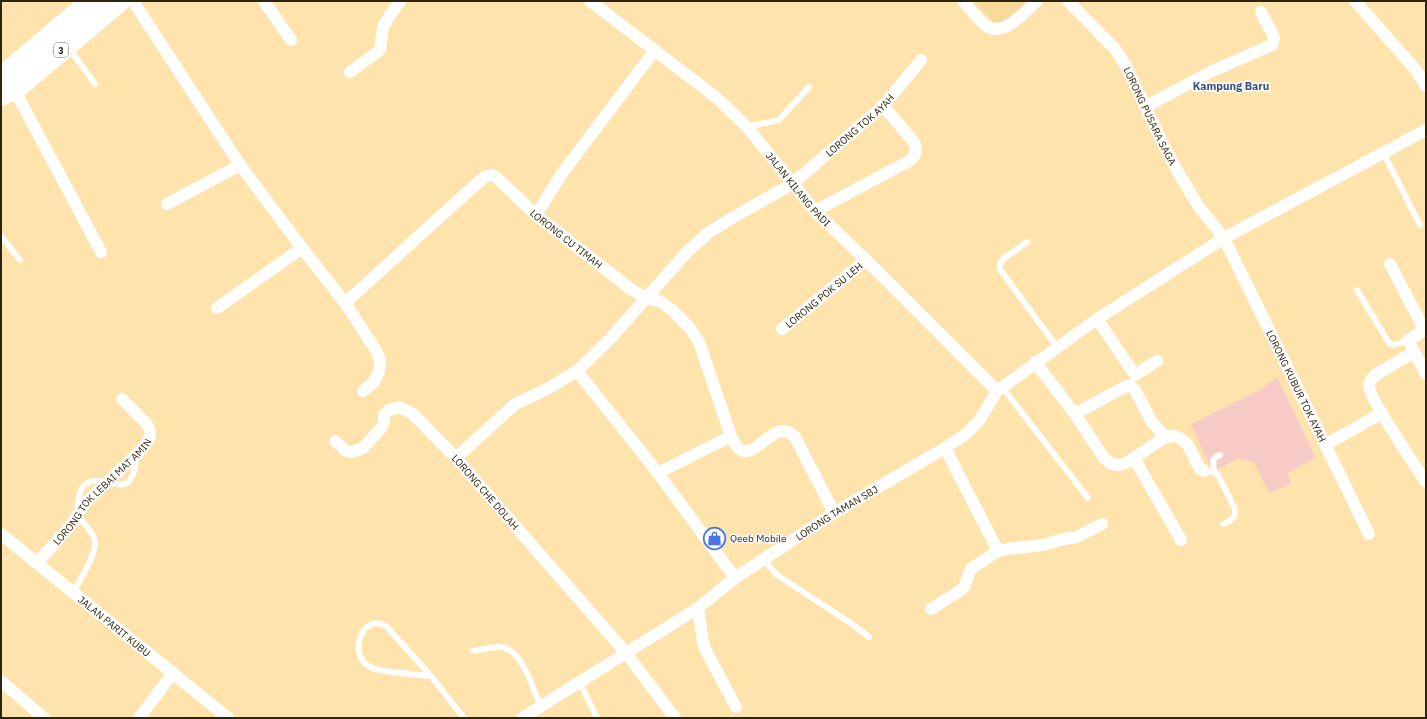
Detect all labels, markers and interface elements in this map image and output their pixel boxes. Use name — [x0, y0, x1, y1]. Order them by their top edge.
road number: 3 — [54, 43, 68, 57]
street label: LORONG PUSARA SAGA — [1121, 65, 1180, 168]
district label: Kampung Baru — [1193, 79, 1269, 93]
street label: LORONG TOK AYAH — [823, 91, 897, 159]
street label: JALAN KILANG PADI — [763, 149, 833, 229]
street label: LORONG CU TIMAH — [527, 206, 605, 271]
street label: LORONG POK SU LEH — [782, 259, 865, 330]
street label: LORONG KUBUR TOK AYAH — [1264, 328, 1329, 444]
street label: LORONG TOK LEBAI MAT AMIN — [50, 436, 154, 547]
street label: LORONG CHE DOLAH — [449, 451, 522, 532]
street label: LORONG TAMAN SBJ — [793, 482, 880, 543]
shop icon: Qeeb Mobile — [701, 525, 727, 551]
place label: Qeeb Mobile — [730, 532, 787, 545]
street label: JALAN PARIT KUBU — [76, 593, 153, 659]

